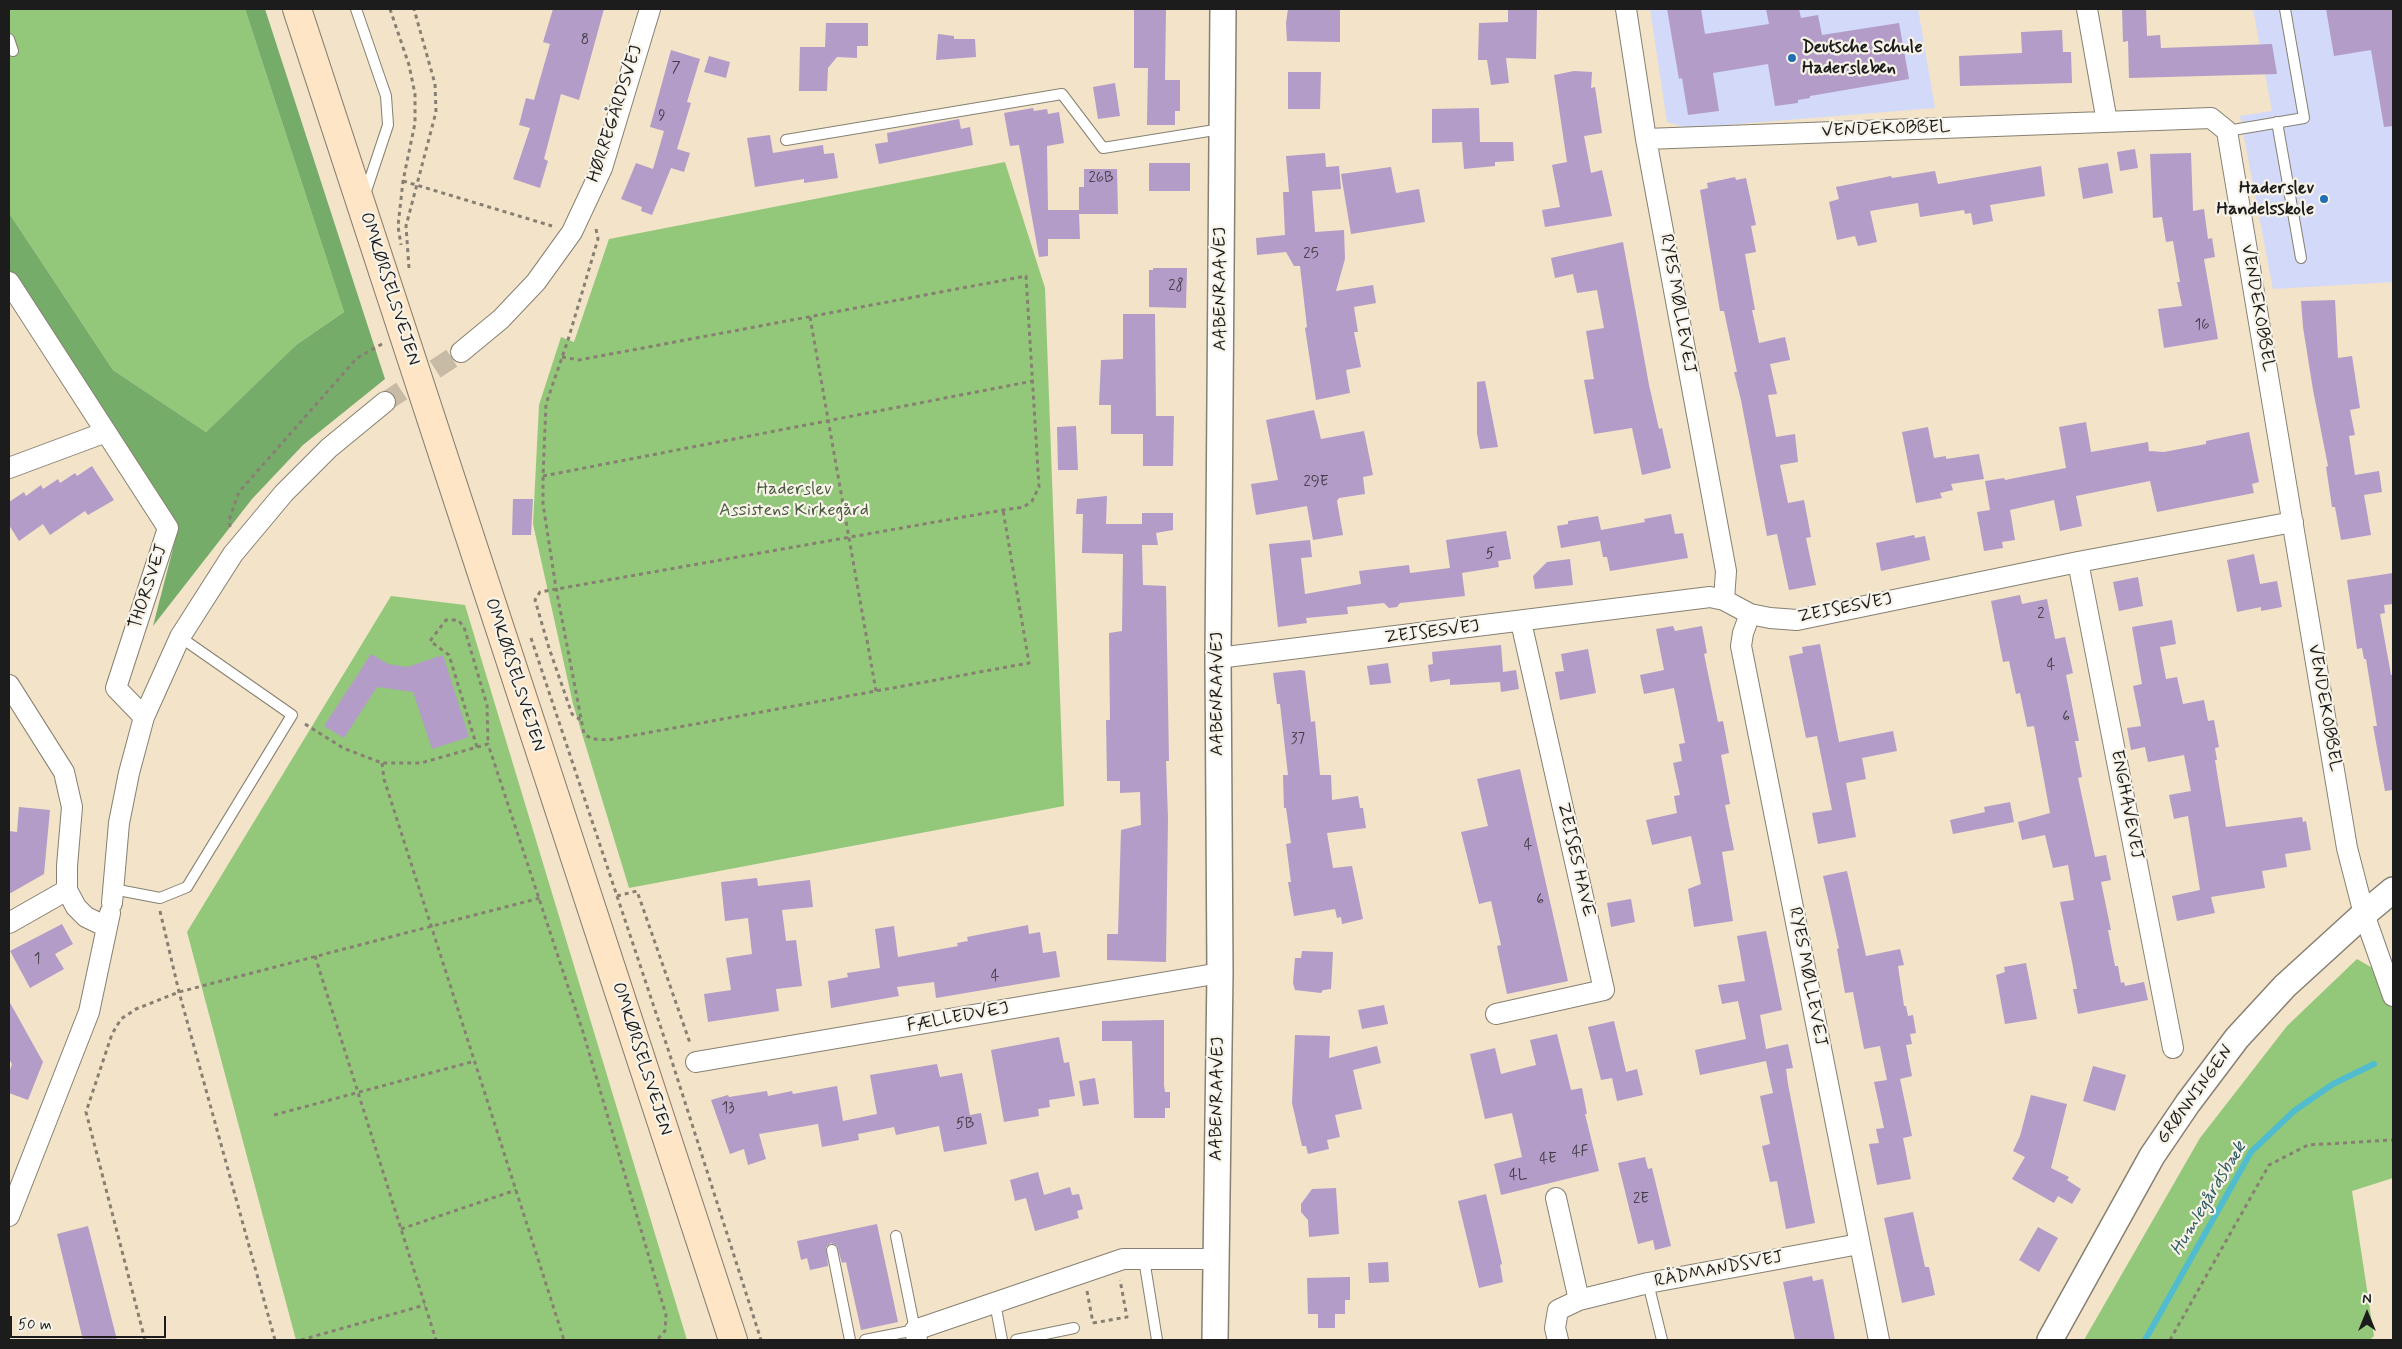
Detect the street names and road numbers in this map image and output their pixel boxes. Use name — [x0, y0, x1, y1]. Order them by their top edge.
street label: HØRREGÅRDSVEJ — [584, 43, 648, 185]
street label: VENDEKOBBEL — [1821, 117, 1951, 143]
street label: OMKØRSELSVEJEN — [354, 210, 424, 368]
street label: AABENRAAVEJ — [1210, 227, 1232, 351]
street label: RYES MØLLEVEJ — [1654, 232, 1700, 376]
street label: VENDEKOBBEL — [2235, 243, 2279, 373]
street label: THORSVEJ — [125, 542, 173, 632]
street label: ZEISESVEJ — [1796, 589, 1894, 629]
street label: OMKØRSELSVEJEN — [479, 596, 549, 754]
street label: ZEISESVEJ — [1383, 616, 1481, 650]
street label: AABENRAAVEJ — [1207, 632, 1229, 756]
street label: VENDEKOBBEL — [2302, 643, 2346, 773]
street label: ENGHAVEVEJ — [2105, 748, 2147, 862]
street label: ZEISES HAVE — [1551, 801, 1599, 919]
street label: RYES MØLLEVEJ — [1783, 905, 1831, 1049]
street label: OMKØRSELSVEJEN — [606, 980, 676, 1138]
street label: FÆLLEDVEJ — [906, 998, 1010, 1038]
street label: AABENRAAVEJ — [1206, 1037, 1230, 1161]
street label: GRØNNINGEN — [2153, 1041, 2239, 1149]
street label: RÅDMANDSVEJ — [1653, 1247, 1785, 1293]

